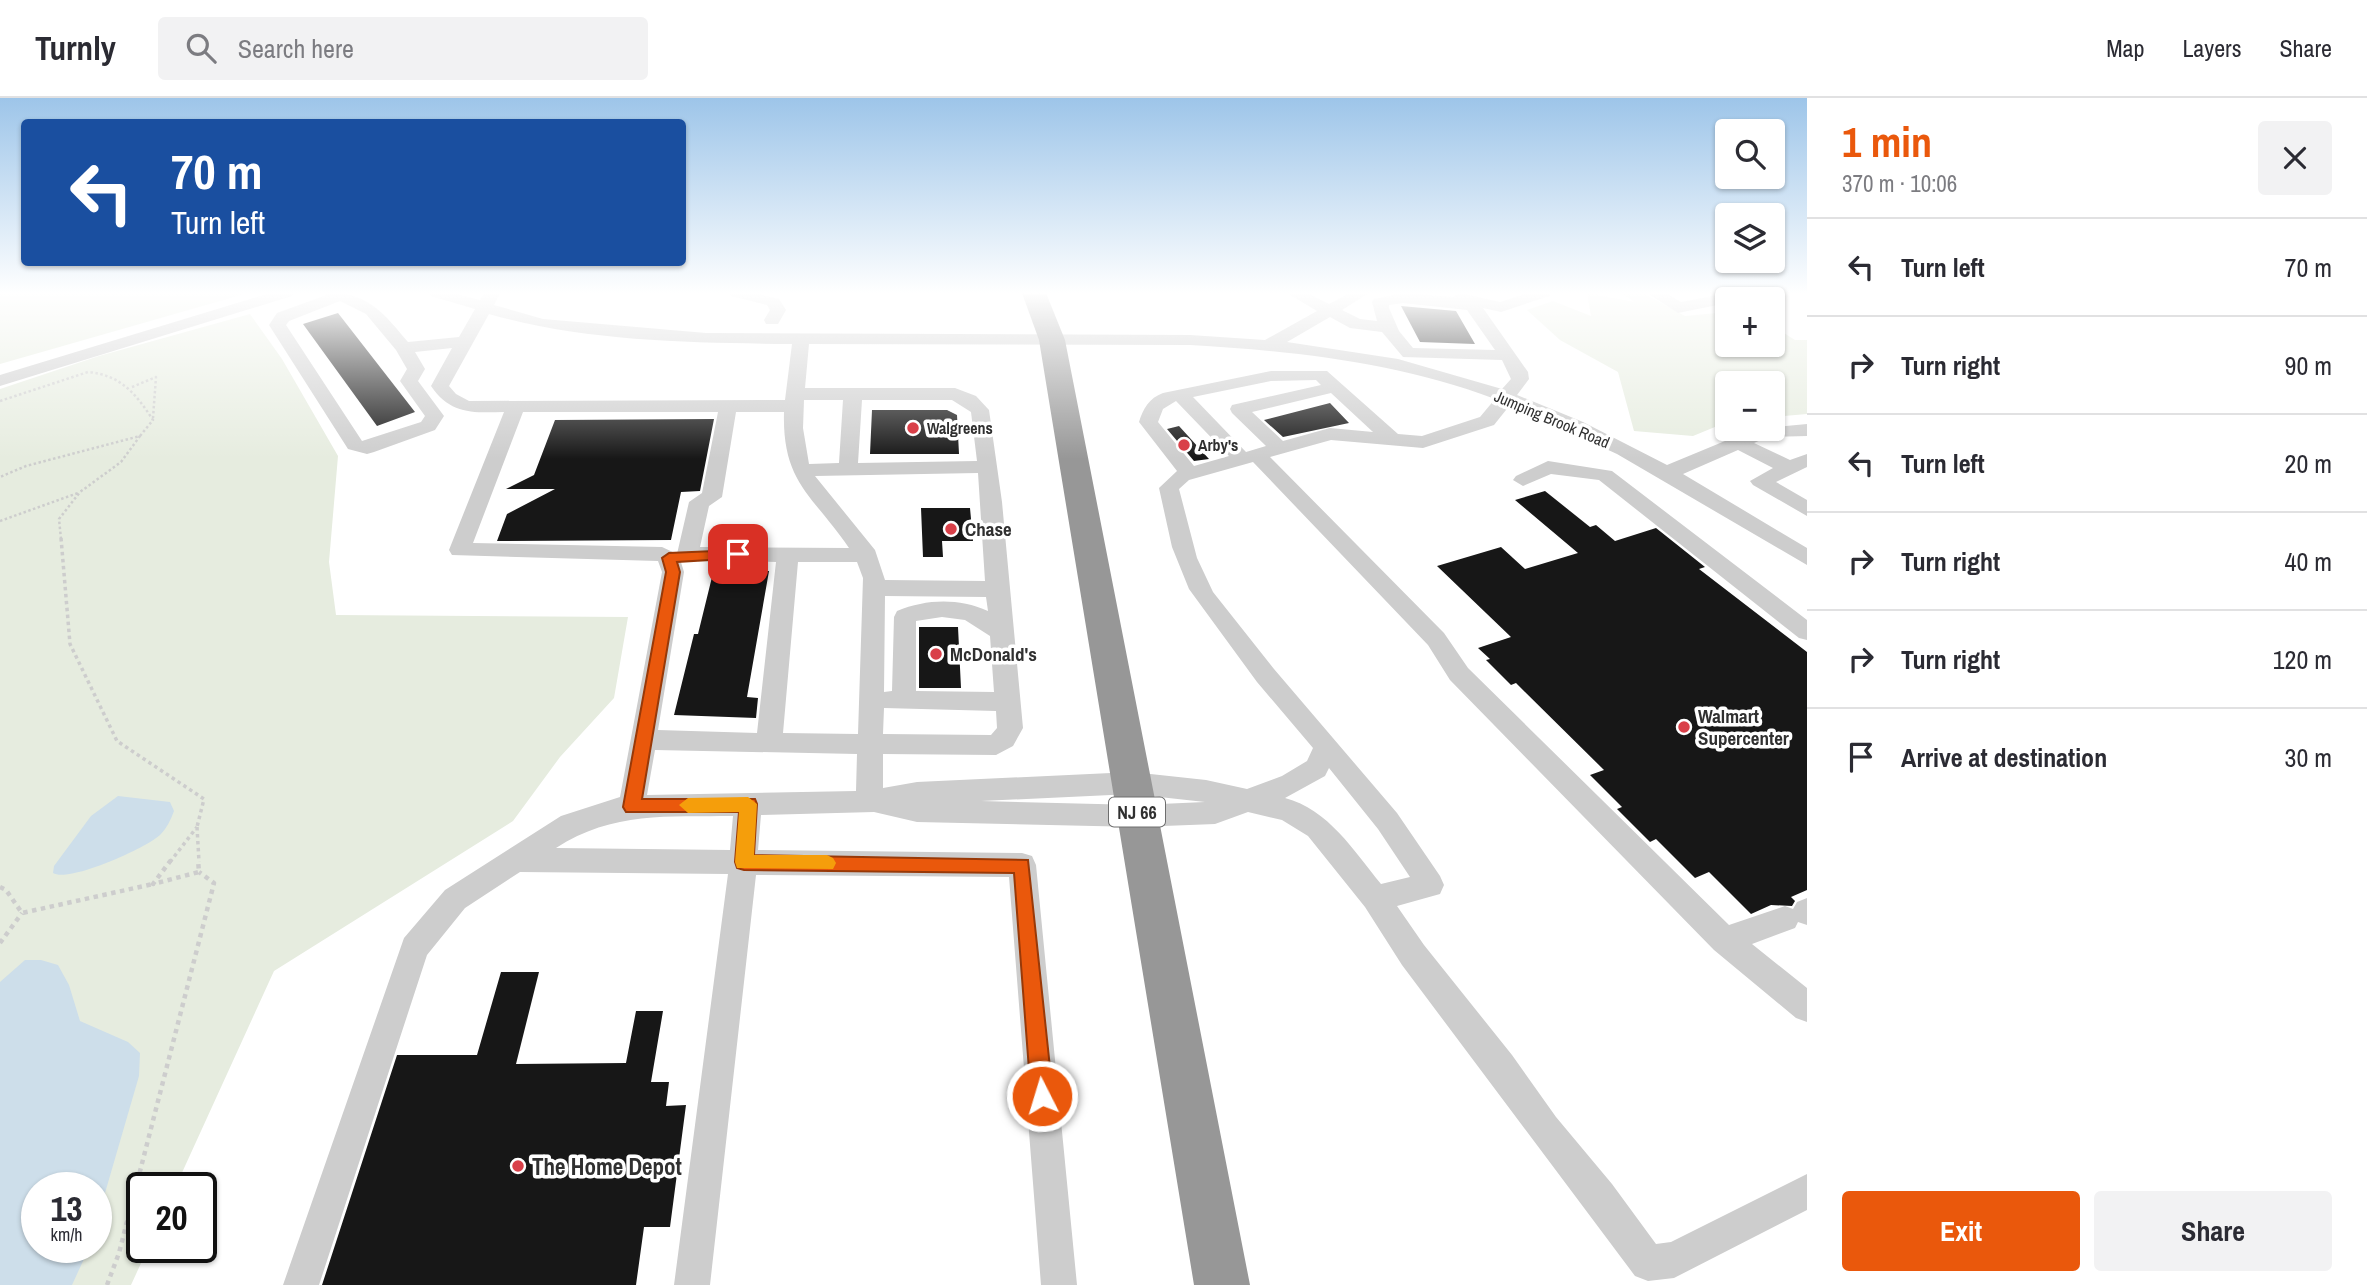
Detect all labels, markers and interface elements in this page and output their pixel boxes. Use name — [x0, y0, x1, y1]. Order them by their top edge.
search box — [158, 17, 648, 80]
text: Turnly — [35, 26, 116, 70]
icon: search — [182, 29, 220, 67]
text: Search here — [238, 31, 354, 66]
text: Map — [2106, 32, 2144, 64]
text: Layers — [2182, 32, 2241, 64]
text: Share — [2279, 32, 2332, 64]
text: 1 min — [1842, 114, 1932, 170]
map controls — [1715, 119, 1785, 441]
button: search — [1715, 119, 1785, 189]
button: close — [2258, 121, 2332, 195]
text: 70 m — [171, 138, 263, 204]
icon: left — [56, 147, 147, 238]
text: 370 m · 10:06 — [1842, 168, 1957, 199]
text: Turn left — [171, 201, 265, 244]
button: layers — [1715, 203, 1785, 273]
icon: left — [1842, 248, 1880, 286]
text: Turn left — [1901, 250, 1985, 285]
text: 70 m — [2285, 250, 2332, 285]
button: + — [1715, 287, 1785, 357]
icon: right — [1842, 346, 1880, 384]
text: Turn right — [1901, 348, 2000, 383]
text: 90 m — [2285, 348, 2332, 383]
button: − — [1715, 371, 1785, 441]
street label: Jumping Brook Road — [1491, 385, 1613, 453]
place label: Walgreens — [927, 417, 993, 439]
marker: Walgreens — [905, 420, 921, 436]
place label: Arby's — [1198, 434, 1238, 456]
marker: Arby's — [1176, 437, 1192, 453]
icon: left — [1842, 444, 1880, 482]
text: Turn left — [1901, 446, 1985, 481]
text: 20 m — [2285, 446, 2332, 481]
place label: Chase — [965, 516, 1012, 542]
marker: Chase — [943, 521, 959, 537]
pin — [708, 524, 768, 584]
icon: arrive — [719, 535, 757, 573]
icon: right — [1842, 542, 1880, 580]
text: Turn right — [1901, 544, 2000, 579]
text: 40 m — [2285, 544, 2332, 579]
icon: right — [1842, 640, 1880, 678]
place label: McDonald's — [950, 641, 1037, 667]
text: Turn right — [1901, 642, 2000, 677]
text: 120 m — [2273, 642, 2332, 677]
marker: McDonald's — [928, 646, 944, 662]
place label: Walmart Supercenter — [1698, 703, 1789, 751]
marker: Walmart Supercenter — [1676, 719, 1692, 735]
icon: arrive — [1842, 738, 1880, 776]
text: Arrive at destination — [1901, 740, 2107, 775]
text: 30 m — [2285, 740, 2332, 775]
road number: NJ 66 — [1109, 798, 1165, 826]
position arrow — [1005, 1059, 1079, 1133]
place label: The Home Depot — [532, 1151, 682, 1182]
marker: The Home Depot — [510, 1158, 526, 1174]
speed limit sign: 20 — [126, 1172, 217, 1263]
text: 13 — [51, 1185, 82, 1232]
button: Exit — [1842, 1191, 2080, 1271]
button: Share — [2094, 1191, 2332, 1271]
text: km/h — [51, 1222, 83, 1247]

